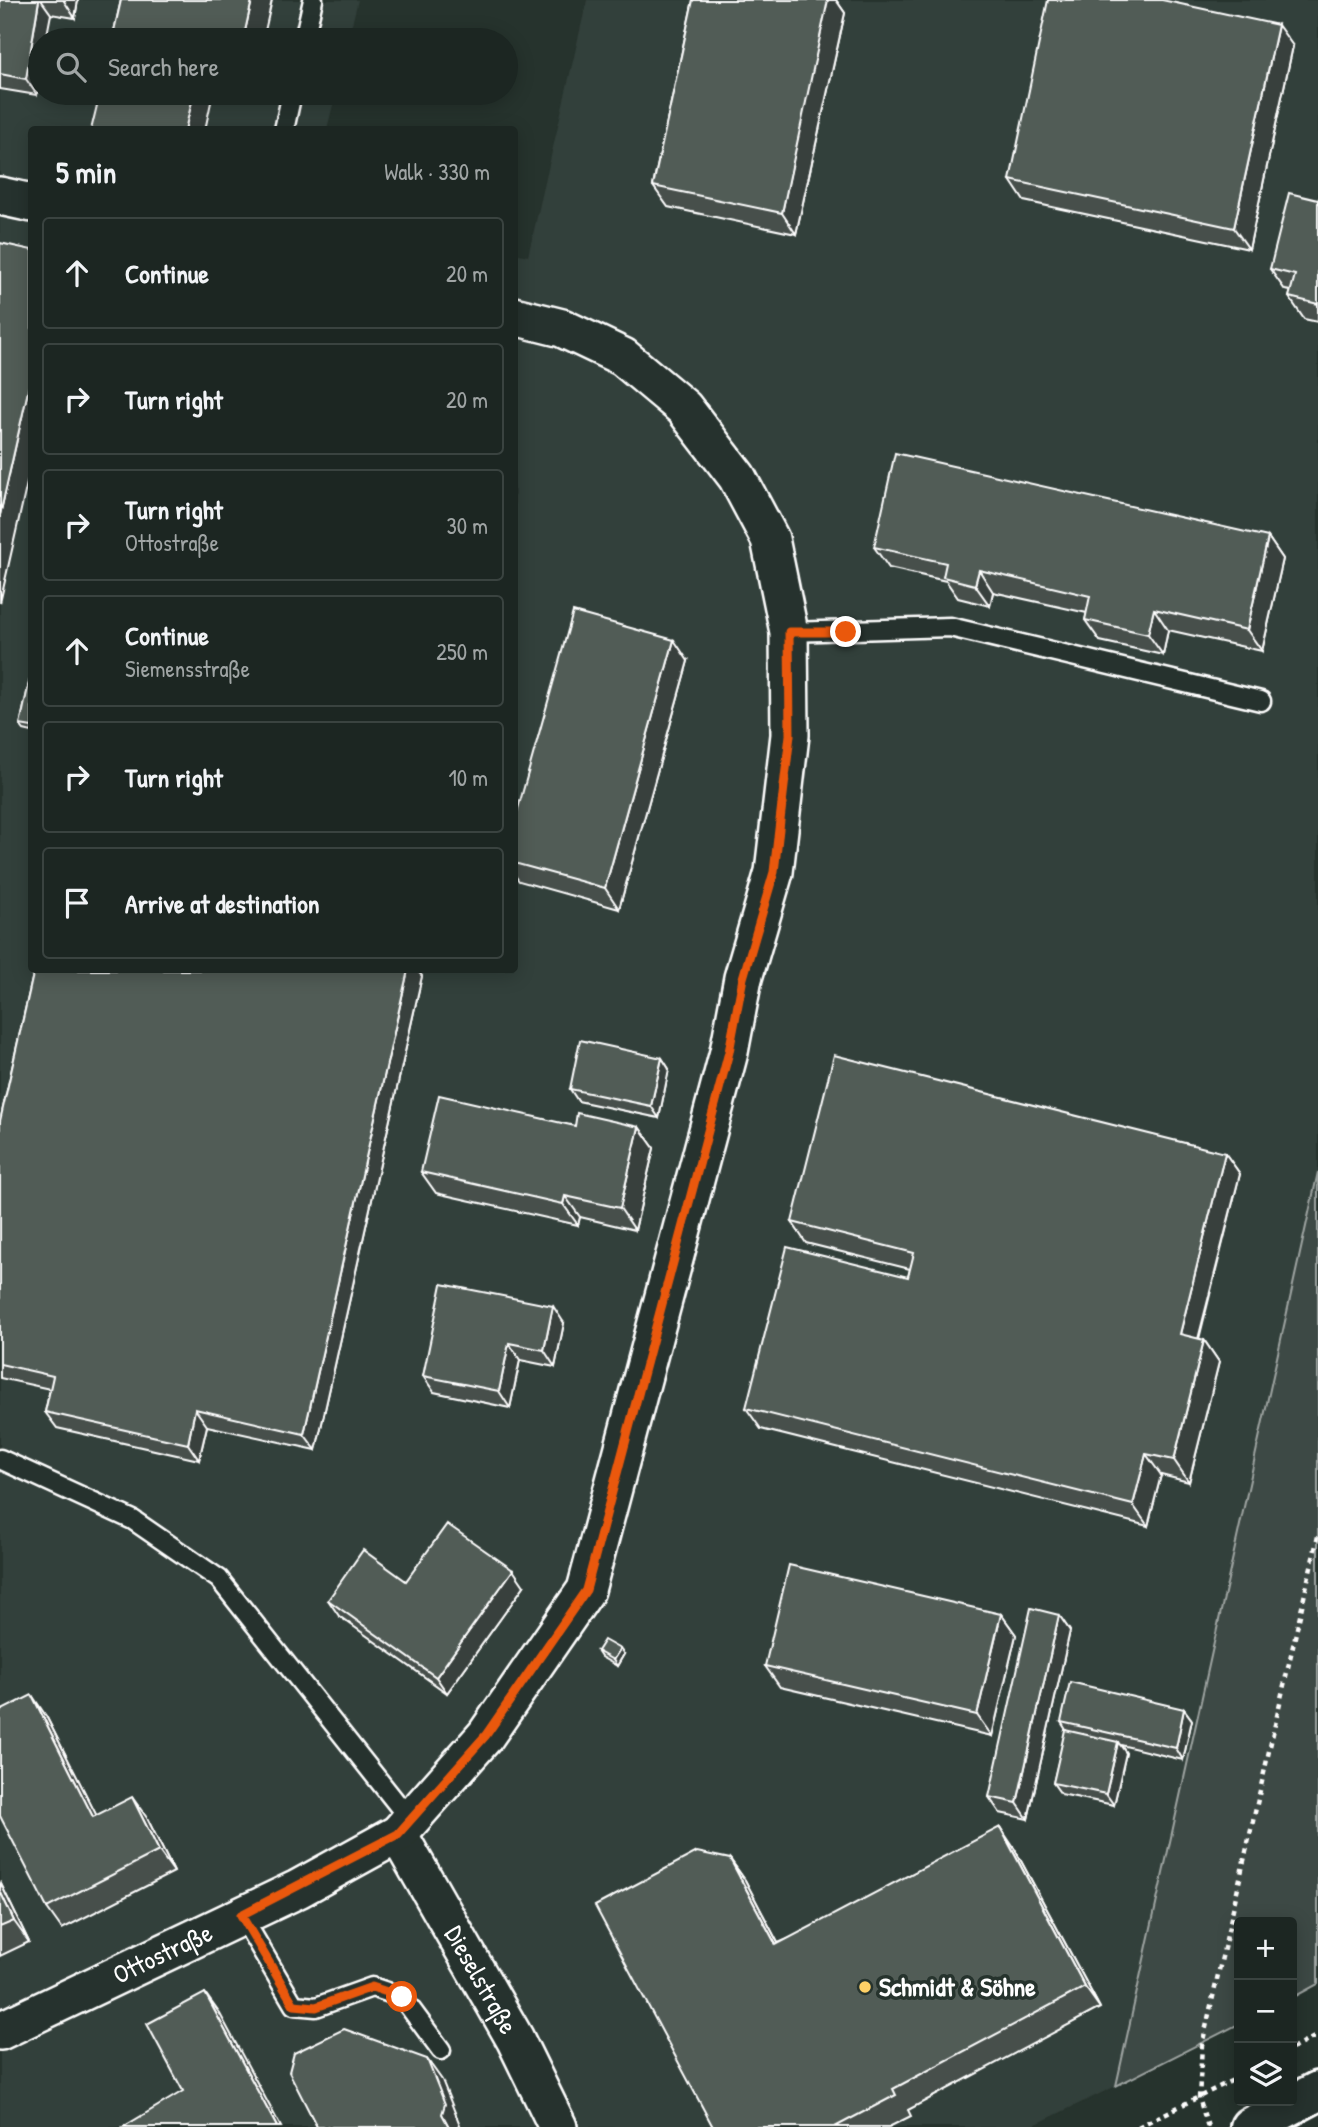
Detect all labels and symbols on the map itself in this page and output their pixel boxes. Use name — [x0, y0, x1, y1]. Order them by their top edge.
route end — [830, 616, 861, 647]
street label: Ottostraße — [107, 1914, 218, 1992]
street label: Dieselstraße — [437, 1919, 526, 2040]
place label: Schmidt & Söhne — [879, 1969, 1036, 2004]
marker: Schmidt & Söhne — [857, 1979, 873, 1995]
route start — [386, 1981, 417, 2012]

